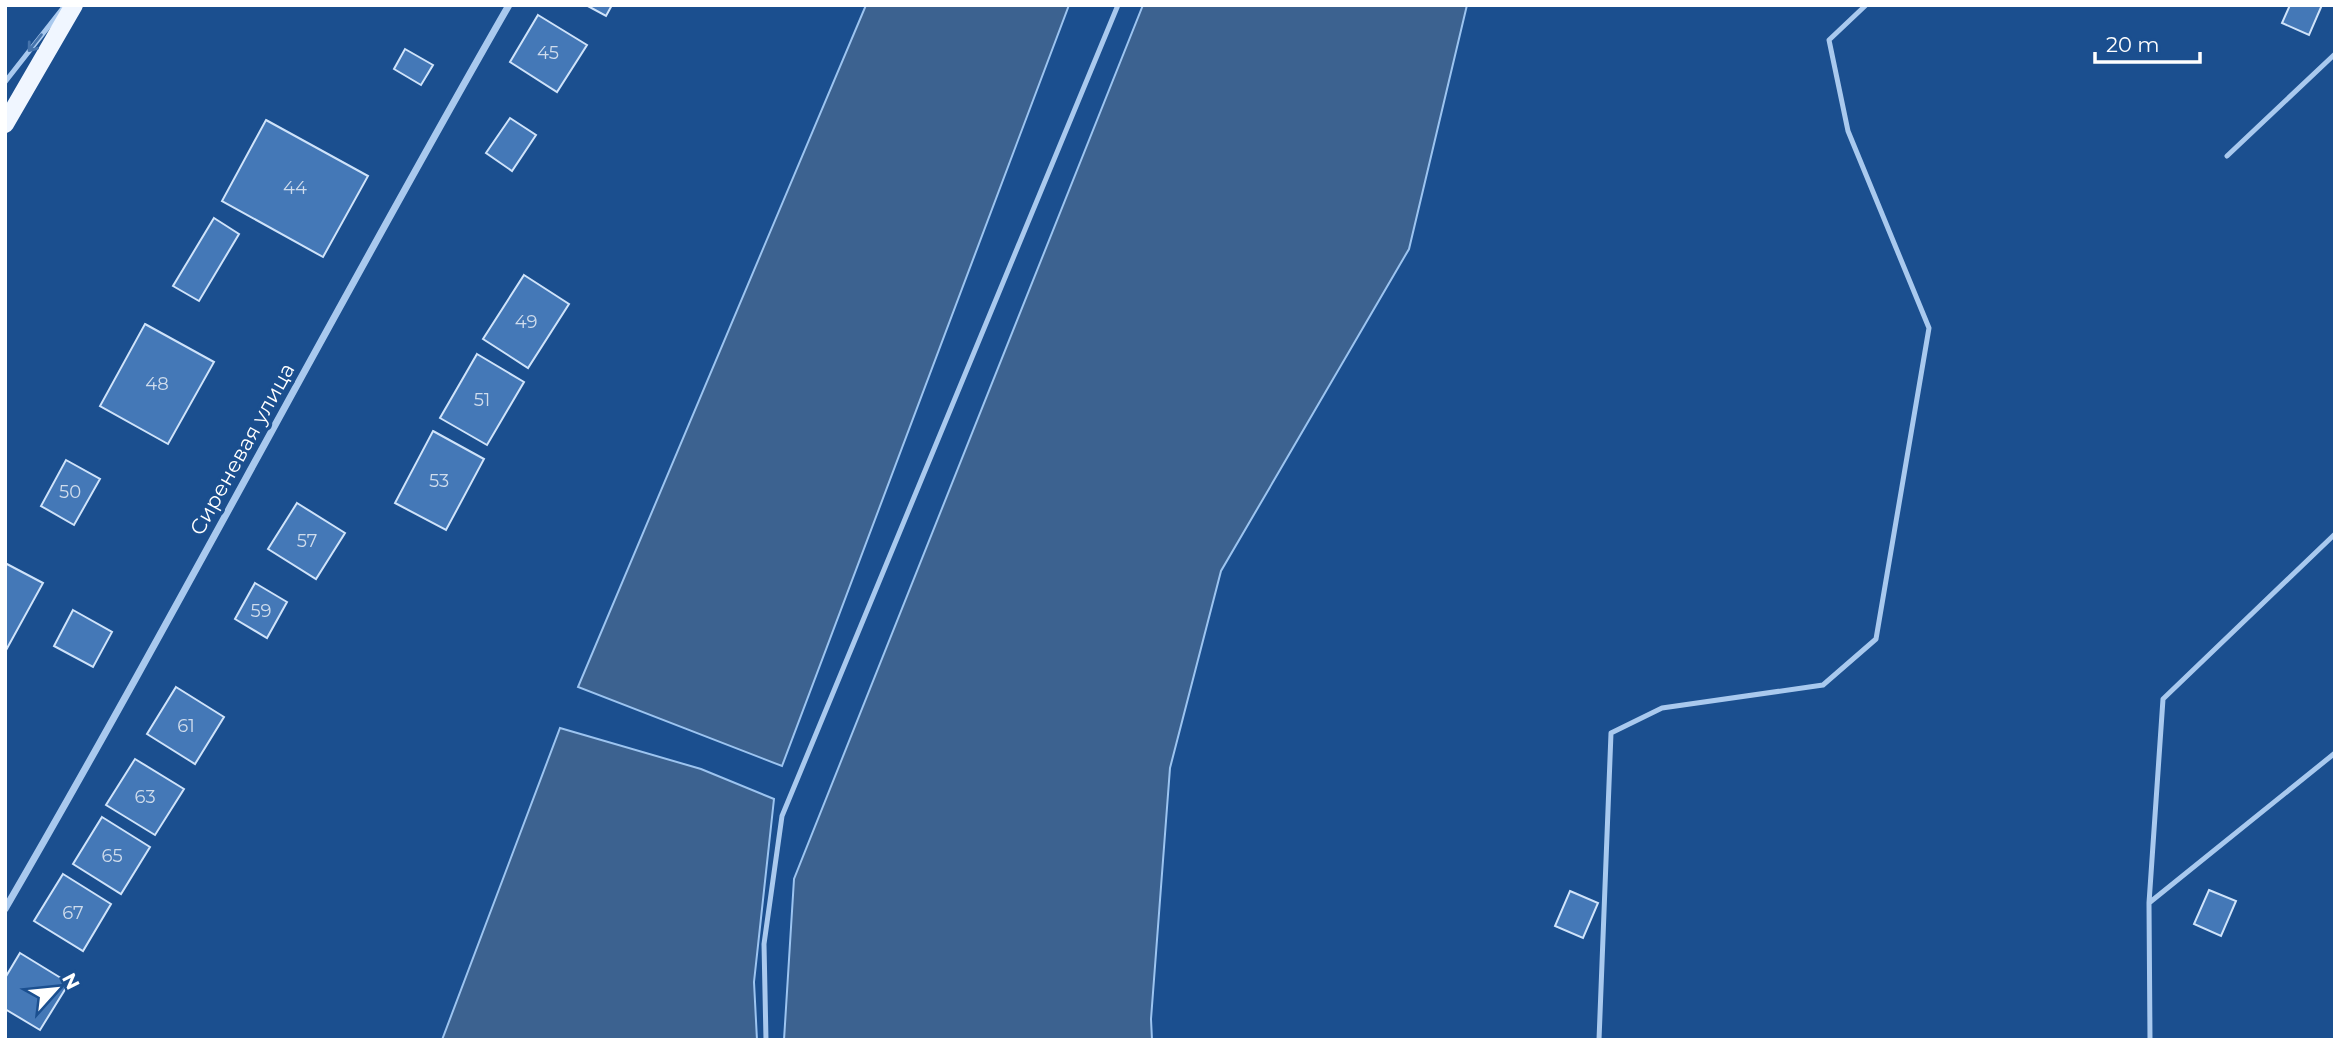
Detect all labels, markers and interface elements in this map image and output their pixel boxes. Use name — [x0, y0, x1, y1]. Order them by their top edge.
scale bar — [2095, 21, 2200, 65]
text: 20 m — [2106, 32, 2160, 57]
one-way arrow — [28, 34, 43, 52]
house number: 45 — [537, 42, 559, 64]
house number: 44 — [283, 177, 307, 199]
house number: 49 — [515, 311, 537, 333]
street label: Сиреневая улица — [184, 359, 300, 539]
house number: 48 — [145, 373, 169, 395]
house number: 51 — [474, 389, 490, 411]
house number: 53 — [429, 470, 449, 492]
house number: 50 — [59, 481, 81, 503]
house number: 57 — [297, 530, 317, 552]
house number: 59 — [250, 600, 272, 622]
house number: 61 — [177, 715, 195, 737]
house number: 63 — [134, 786, 156, 808]
house number: 65 — [101, 845, 123, 867]
house number: 67 — [62, 902, 84, 924]
north arrow — [21, 954, 91, 1024]
text: N — [57, 969, 84, 994]

